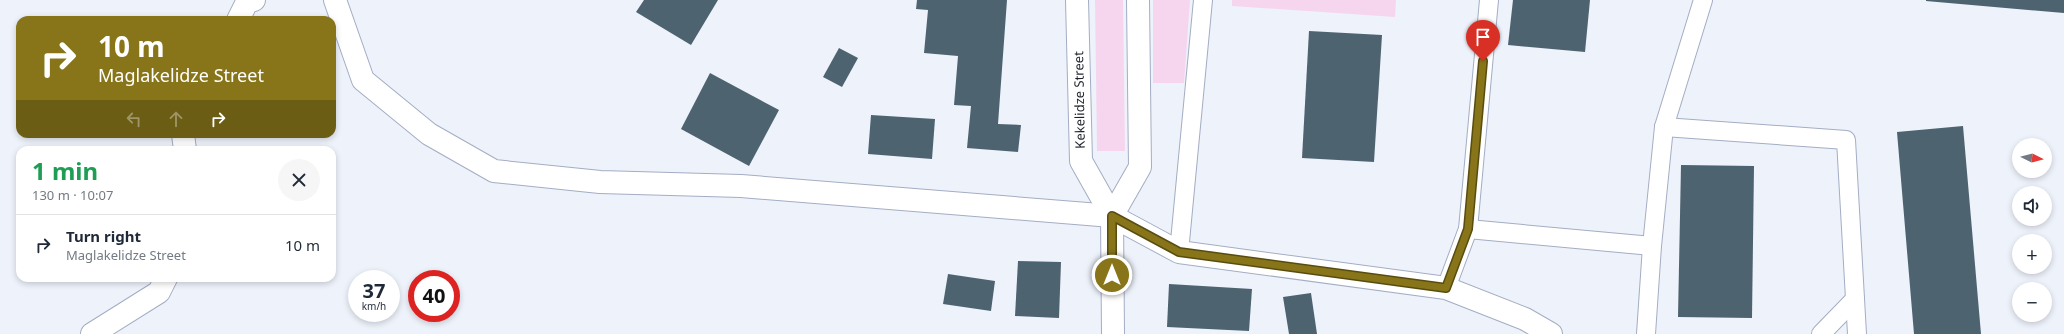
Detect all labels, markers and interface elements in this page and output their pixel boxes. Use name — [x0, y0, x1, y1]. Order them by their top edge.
pin — [1466, 20, 1500, 61]
icon: arrive — [1472, 26, 1494, 48]
text: 10 m — [98, 27, 165, 65]
icon: right — [32, 32, 84, 84]
street label: Kekelidze Street — [1069, 51, 1089, 149]
text: Maglakelidze Street — [98, 63, 264, 87]
icon: left — [123, 108, 145, 130]
icon: ahead — [165, 108, 187, 130]
icon: right — [207, 108, 229, 130]
north arrow — [2012, 138, 2052, 178]
map controls — [2012, 138, 2052, 322]
text: 1 min — [32, 154, 98, 187]
button: close — [278, 159, 320, 201]
text: 130 m · 10:07 — [32, 186, 113, 204]
button: sound — [2012, 186, 2052, 226]
text: Turn right — [66, 226, 141, 246]
icon: right — [32, 234, 54, 256]
button: + — [2012, 234, 2052, 274]
text: 10 m — [285, 235, 320, 255]
text: Maglakelidze Street — [66, 246, 186, 264]
position arrow — [1091, 254, 1133, 296]
speed limit sign: 40 — [408, 270, 460, 322]
text: 37 — [363, 277, 385, 304]
button: − — [2012, 282, 2052, 322]
text: km/h — [362, 299, 386, 313]

